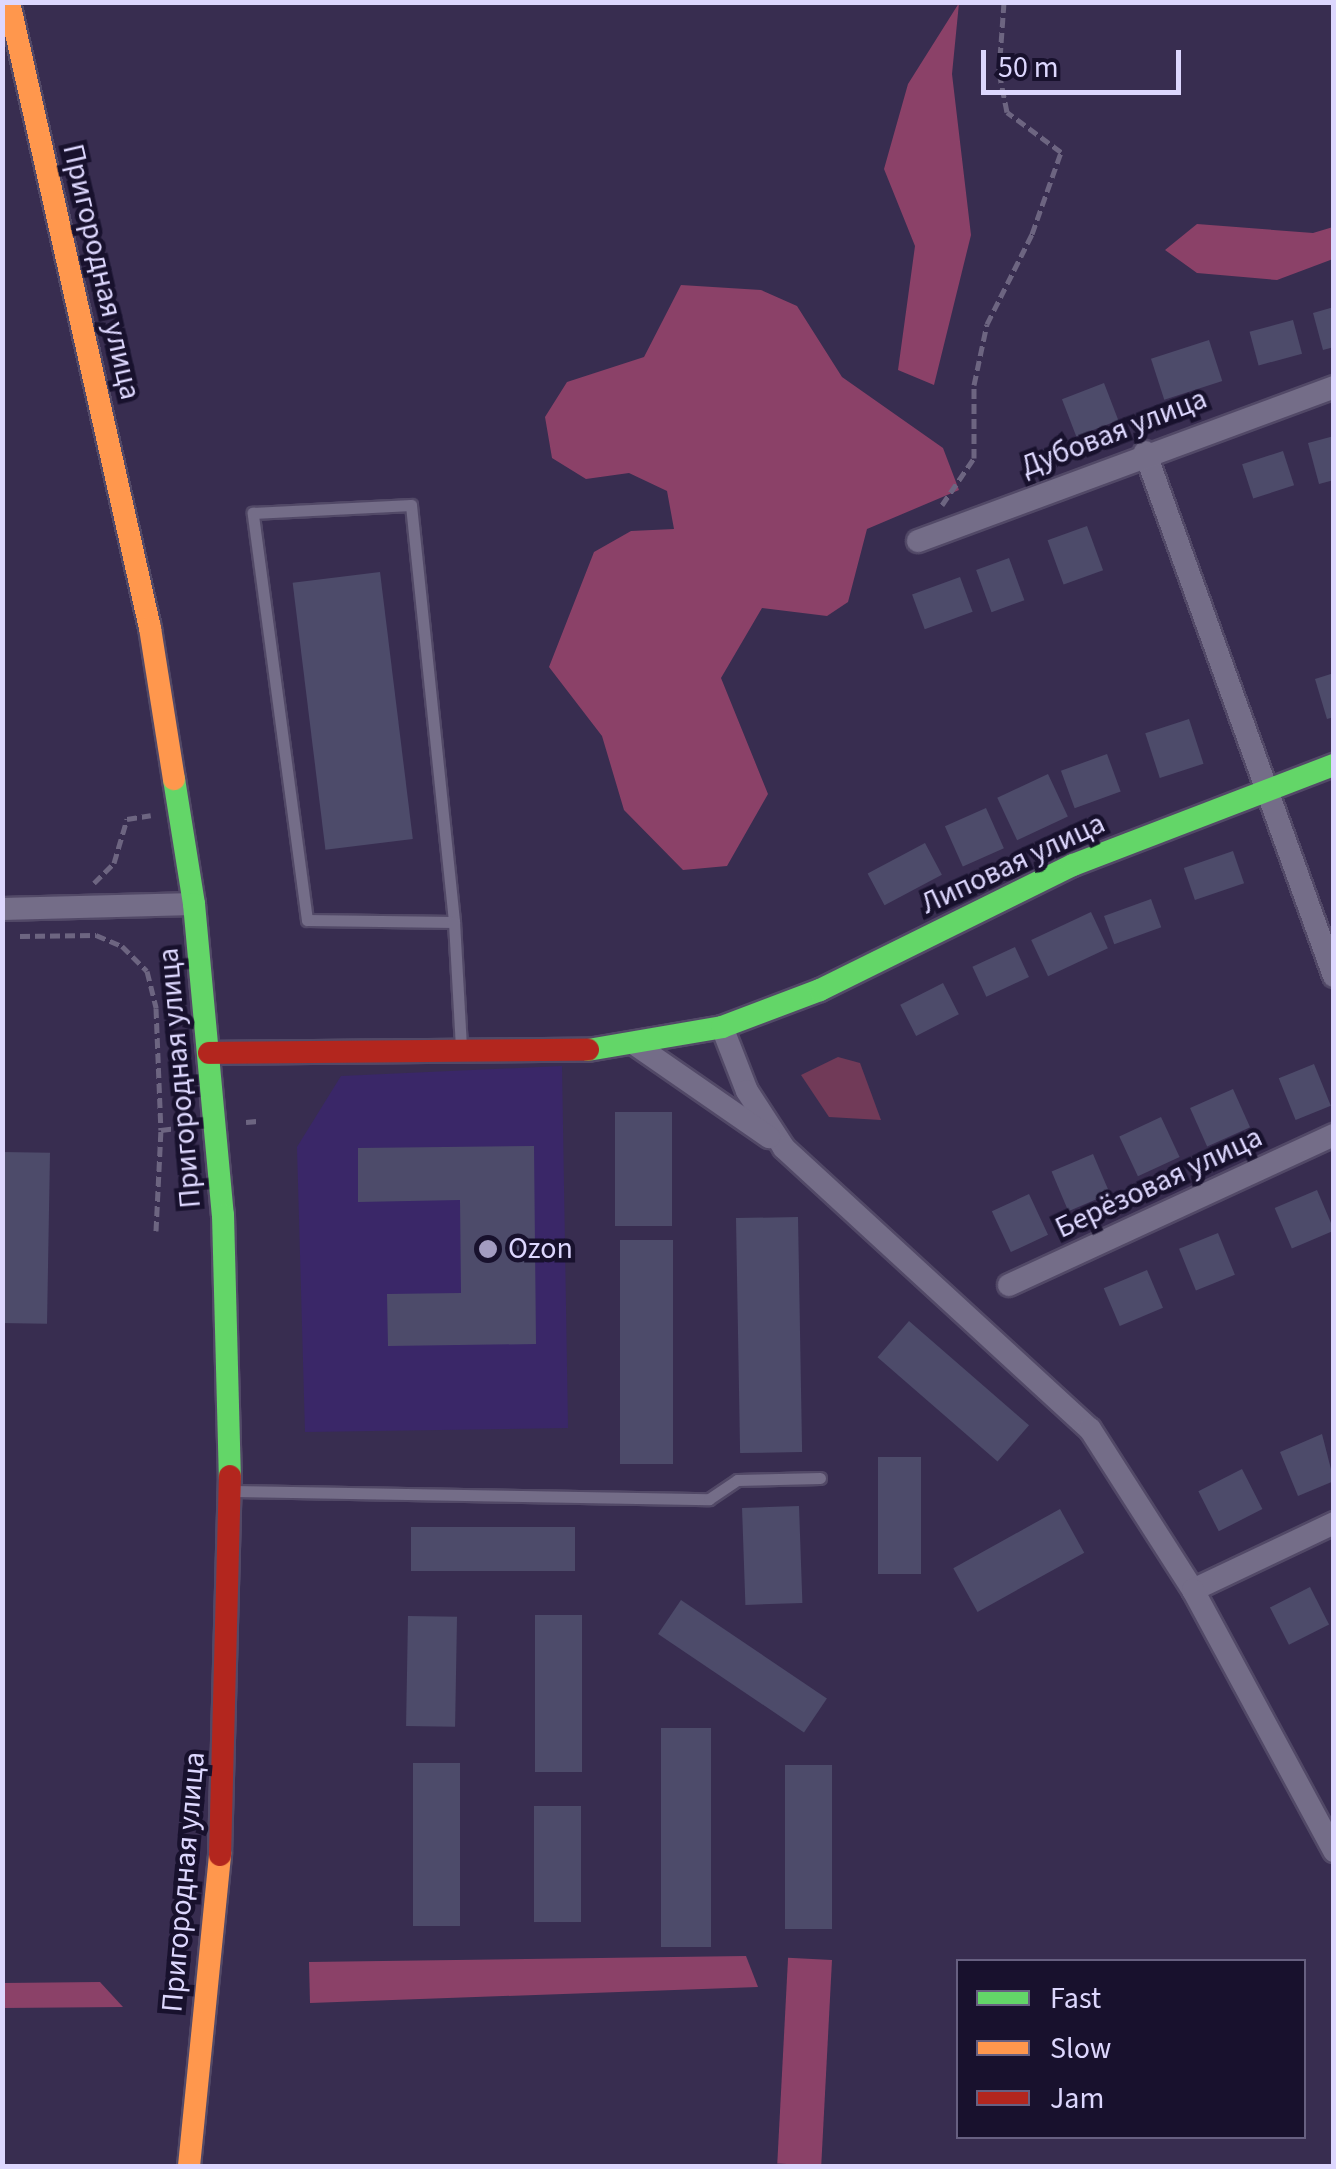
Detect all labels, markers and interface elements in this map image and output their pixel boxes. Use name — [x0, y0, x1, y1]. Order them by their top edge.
scale bar — [986, 30, 1186, 92]
text: 50 m — [998, 46, 1059, 89]
street label: Пригородная улица — [54, 141, 148, 403]
street label: Дубовая улица — [1016, 381, 1212, 485]
street label: Липовая улица — [915, 806, 1111, 922]
street label: Пригородная улица — [151, 946, 209, 1210]
street label: Берёзовая улица — [1050, 1119, 1268, 1247]
place label: Ozon — [508, 1231, 573, 1267]
marker: Ozon — [477, 1238, 499, 1260]
street label: Пригородная улица — [155, 1750, 213, 2014]
legend — [956, 1959, 1306, 2139]
text: Fast — [1050, 1977, 1101, 2020]
text: Slow — [1050, 2027, 1111, 2070]
text: Jam — [1050, 2077, 1104, 2120]

